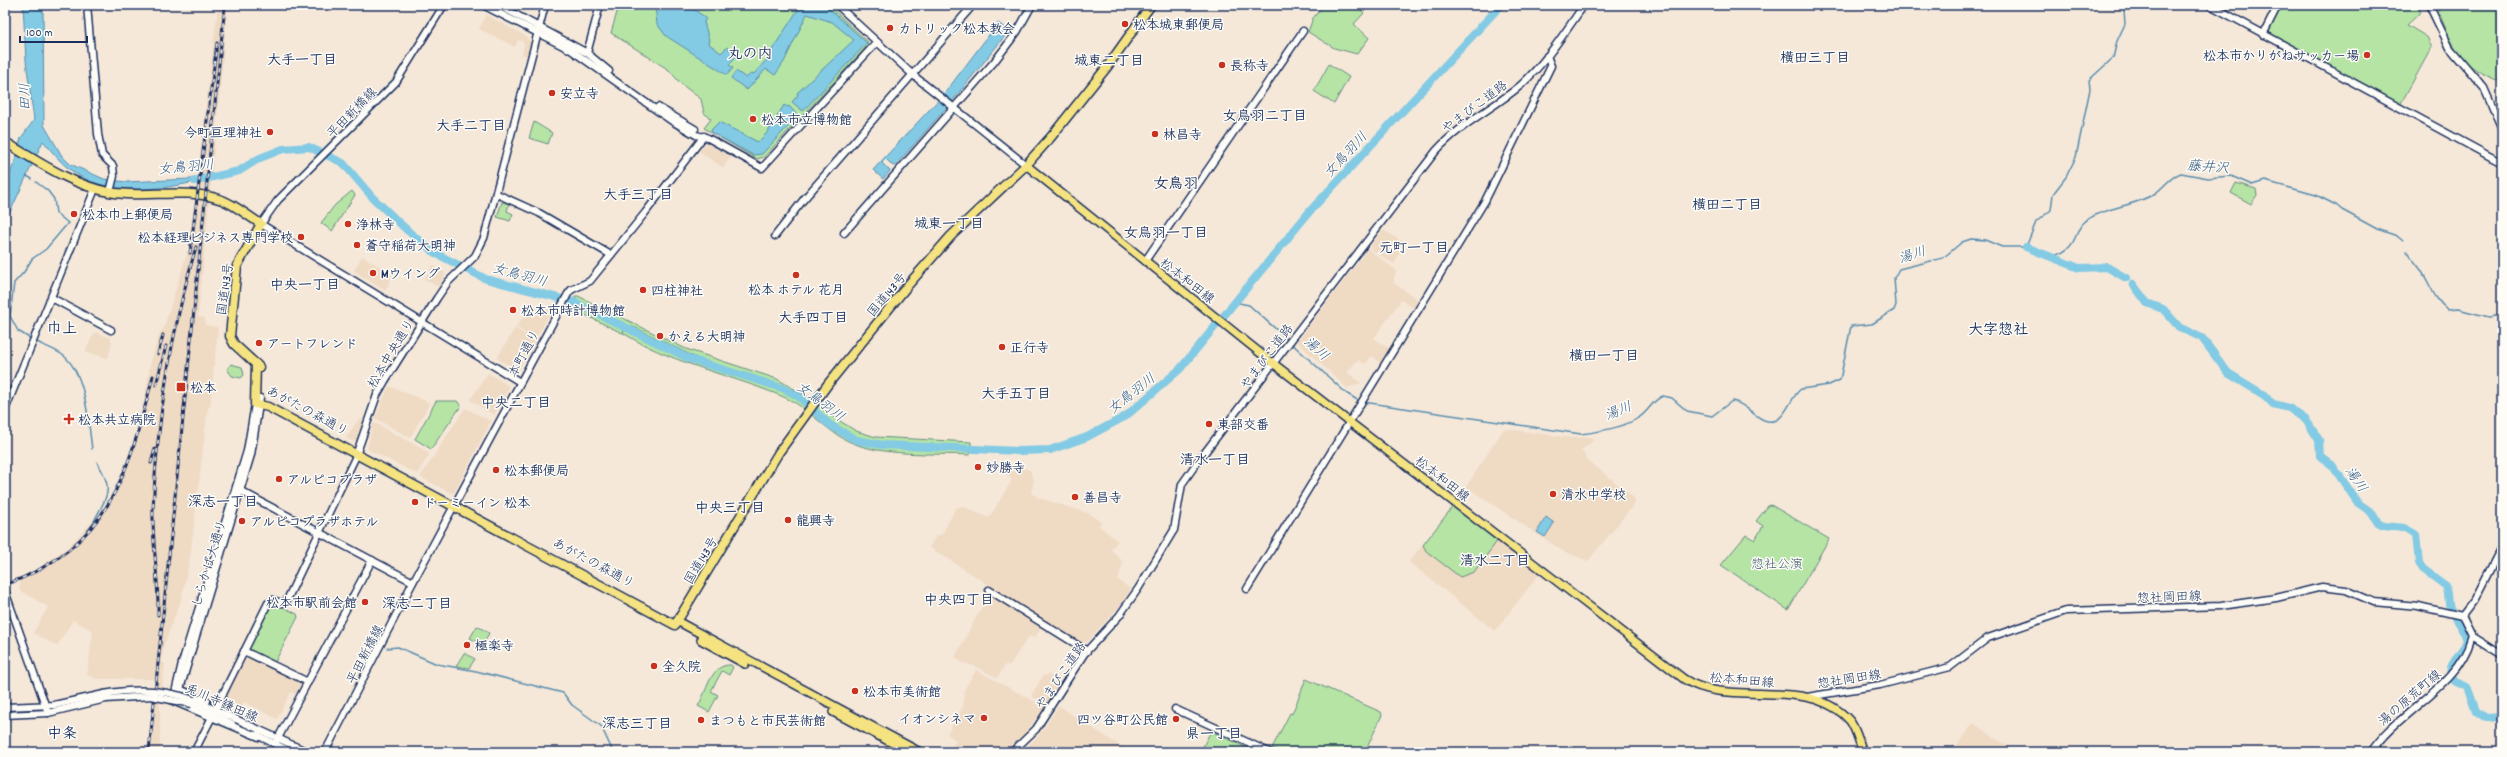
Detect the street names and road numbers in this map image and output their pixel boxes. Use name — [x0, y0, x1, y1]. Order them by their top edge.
street label: やまびこ道路 — [1439, 77, 1512, 139]
street label: 平田新橋線 — [323, 83, 383, 144]
street label: 松本和田線 — [1155, 254, 1219, 310]
street label: 国道143号 — [213, 262, 240, 317]
street label: 国道143号 — [864, 269, 912, 322]
street label: 松本中央通り — [364, 316, 420, 393]
street label: やまびこ道路 — [1237, 321, 1299, 394]
street label: 本町通り — [505, 327, 546, 382]
street label: あがたの森通り — [262, 382, 351, 442]
street label: 松本和田線 — [1410, 452, 1474, 508]
street label: しらかば大通り — [188, 517, 233, 610]
street label: あがたの森通り — [548, 534, 637, 594]
street label: 国道143号 — [680, 534, 724, 589]
street label: 惣社岡田線 — [2136, 588, 2203, 609]
street label: 平田新橋線 — [343, 621, 390, 688]
street label: やまびこ道路 — [1032, 639, 1092, 714]
street label: 湯の原荒町線 — [2375, 665, 2447, 732]
street label: 惣社岡田線 — [1816, 666, 1884, 695]
street label: 松本和田線 — [1709, 669, 1776, 694]
street label: 兎川寺鎌田線 — [181, 680, 262, 729]

